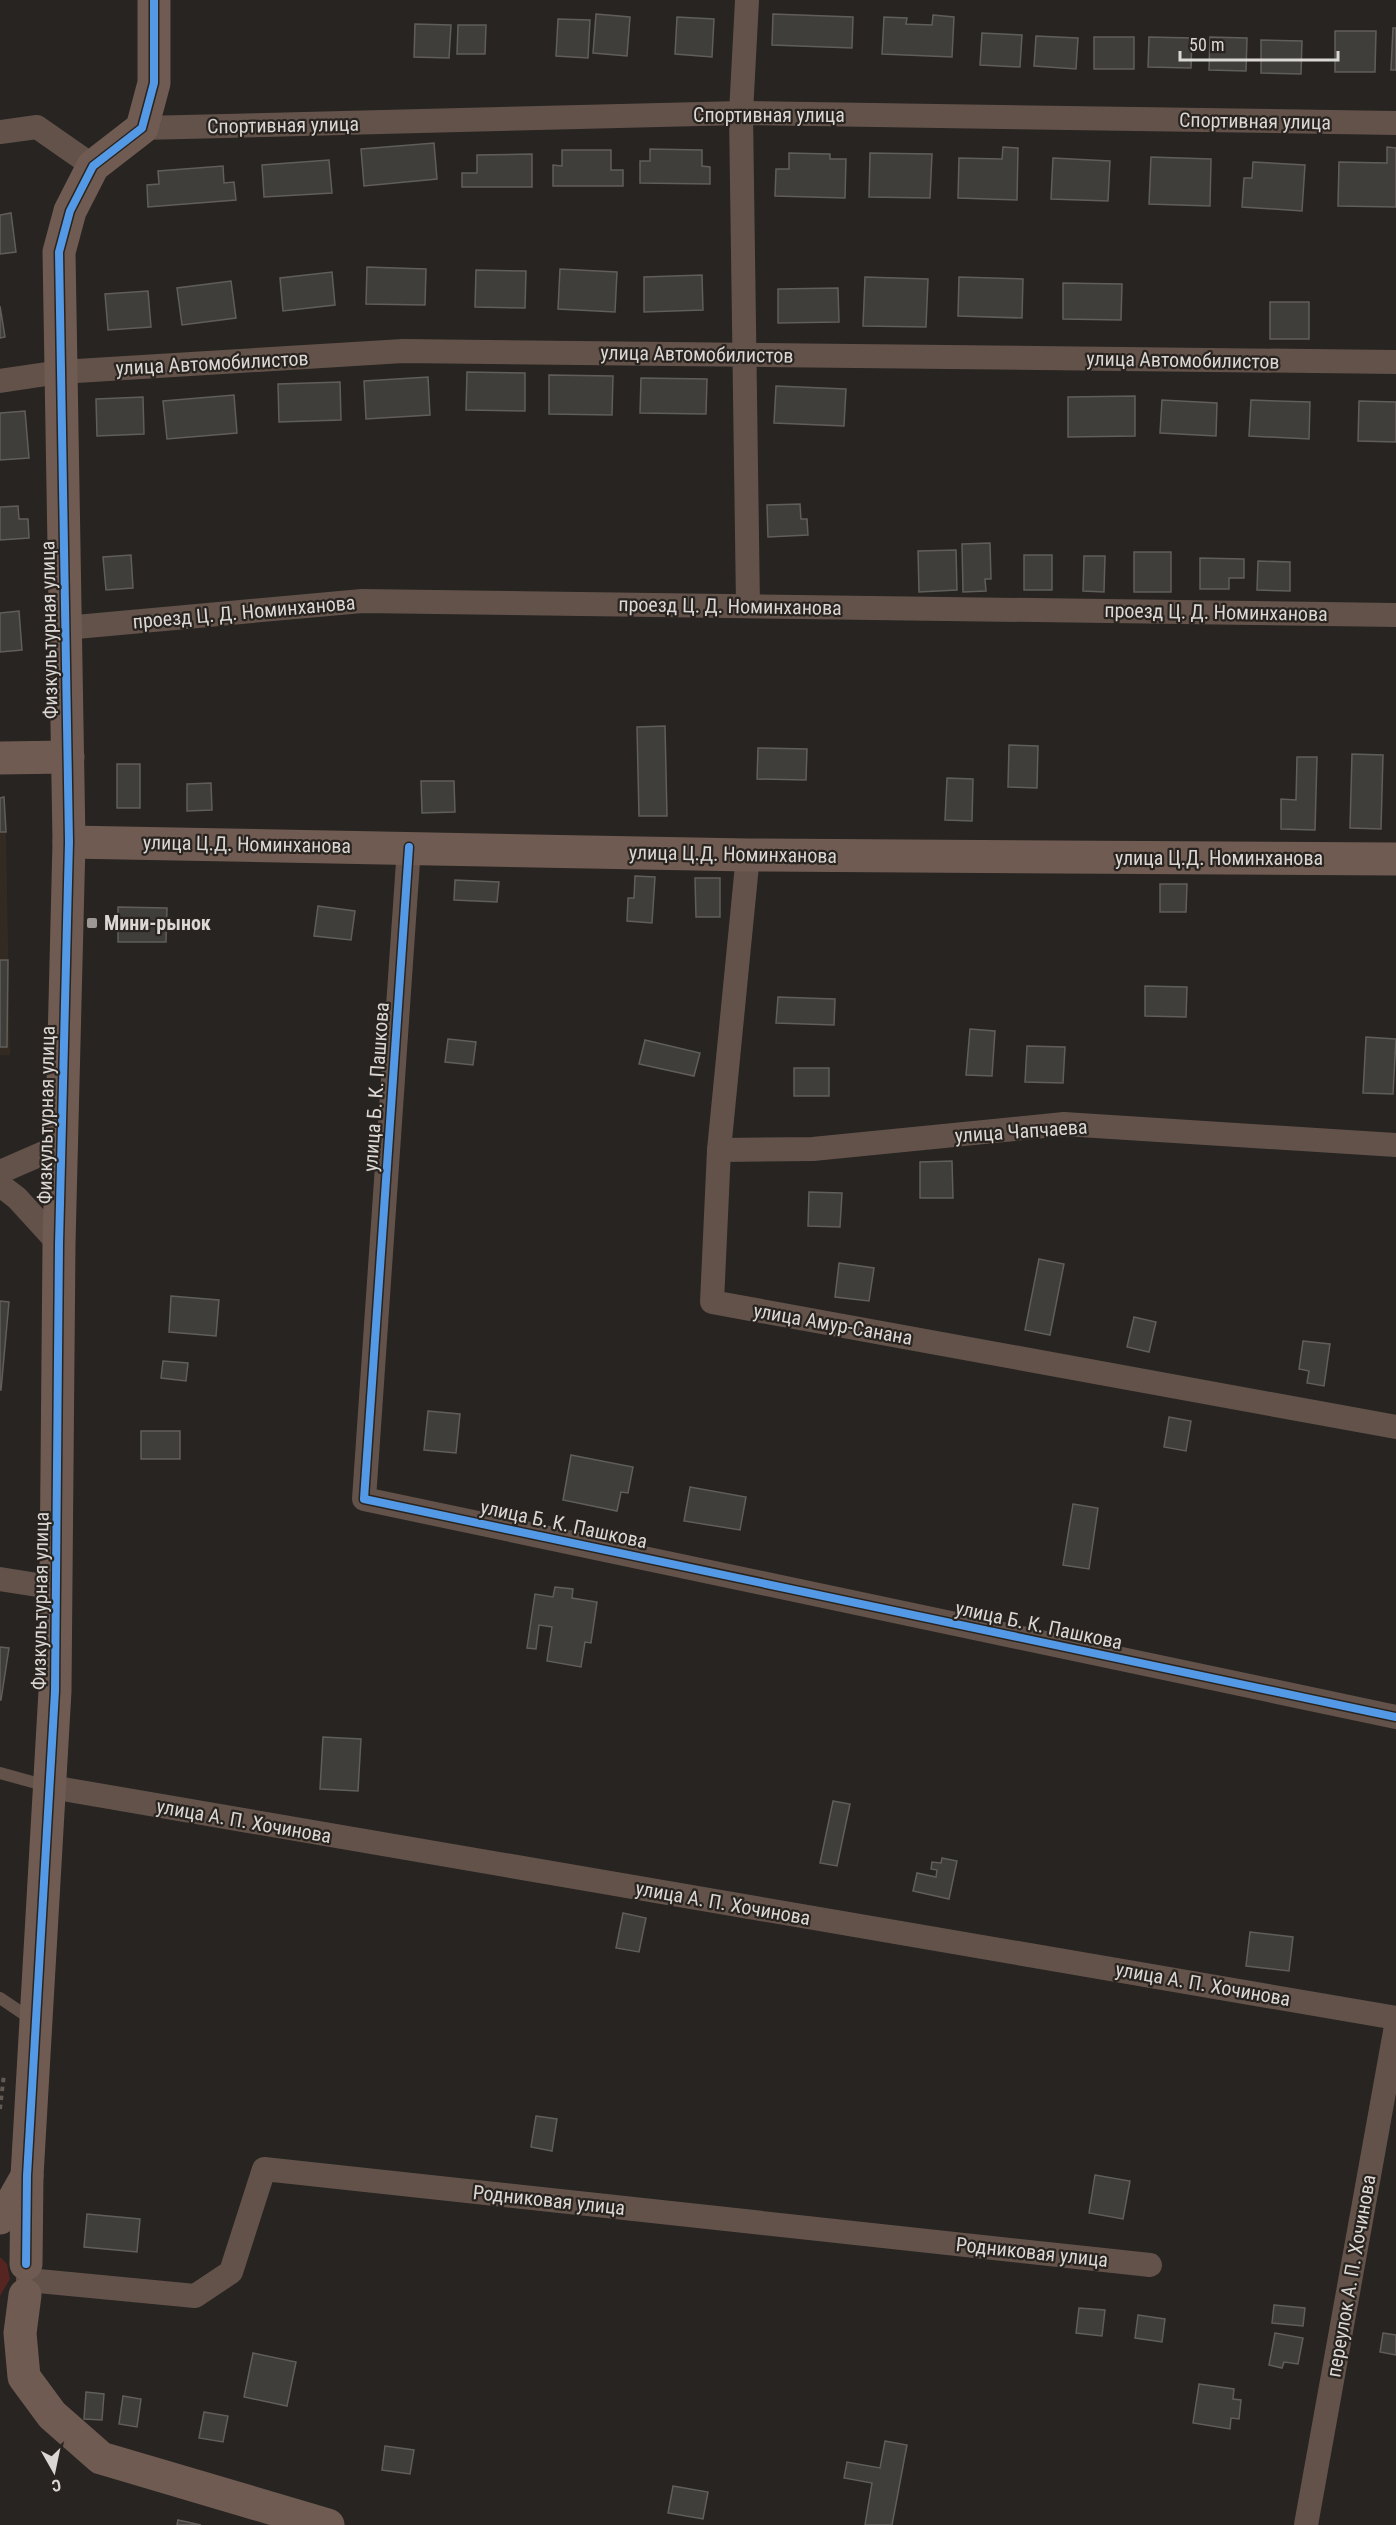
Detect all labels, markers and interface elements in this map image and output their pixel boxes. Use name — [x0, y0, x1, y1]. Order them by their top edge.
scale bar — [1180, 24, 1338, 62]
text: 50 m — [1189, 34, 1224, 55]
street label: Спортивная улица — [693, 103, 845, 127]
street label: Спортивная улица — [1179, 108, 1331, 134]
street label: Спортивная улица — [207, 112, 359, 138]
street label: улица Автомобилистов — [600, 340, 794, 368]
street label: улица Автомобилистов — [115, 346, 309, 380]
street label: улица Автомобилистов — [1086, 346, 1280, 374]
street label: Физкультурная улица — [35, 541, 63, 719]
street label: проезд Ц. Д. Номинханова — [132, 590, 356, 634]
street label: проезд Ц. Д. Номинханова — [618, 592, 842, 620]
street label: проезд Ц. Д. Номинханова — [1104, 598, 1328, 626]
street label: улица Ц.Д. Номинханова — [143, 830, 351, 858]
street label: улица Ц.Д. Номинханова — [629, 840, 837, 868]
street label: улица Ц.Д. Номинханова — [1115, 846, 1323, 870]
place label: Мини-рынок — [104, 911, 211, 935]
marker: Мини-рынок — [85, 916, 99, 930]
street label: улица Б. К. Пашкова — [358, 1001, 394, 1173]
street label: Физкультурная улица — [32, 1026, 60, 1204]
street label: улица Чапчаева — [954, 1114, 1088, 1148]
street label: улица Амур-Санана — [752, 1298, 914, 1350]
street label: улица Б. К. Пашкова — [478, 1495, 650, 1553]
street label: Физкультурная улица — [26, 1512, 54, 1690]
street label: улица Б. К. Пашкова — [953, 1596, 1125, 1654]
street label: улица А. П. Хочинова — [155, 1794, 333, 1848]
street label: улица А. П. Хочинова — [634, 1876, 812, 1930]
street label: улица А. П. Хочинова — [1114, 1957, 1292, 2011]
street label: переулок А. П. Хочинова — [1321, 2173, 1381, 2379]
street label: Родниковая улица — [472, 2180, 626, 2220]
street label: Родниковая улица — [955, 2232, 1109, 2272]
north arrow — [24, 2441, 84, 2501]
text: С — [50, 2475, 62, 2495]

